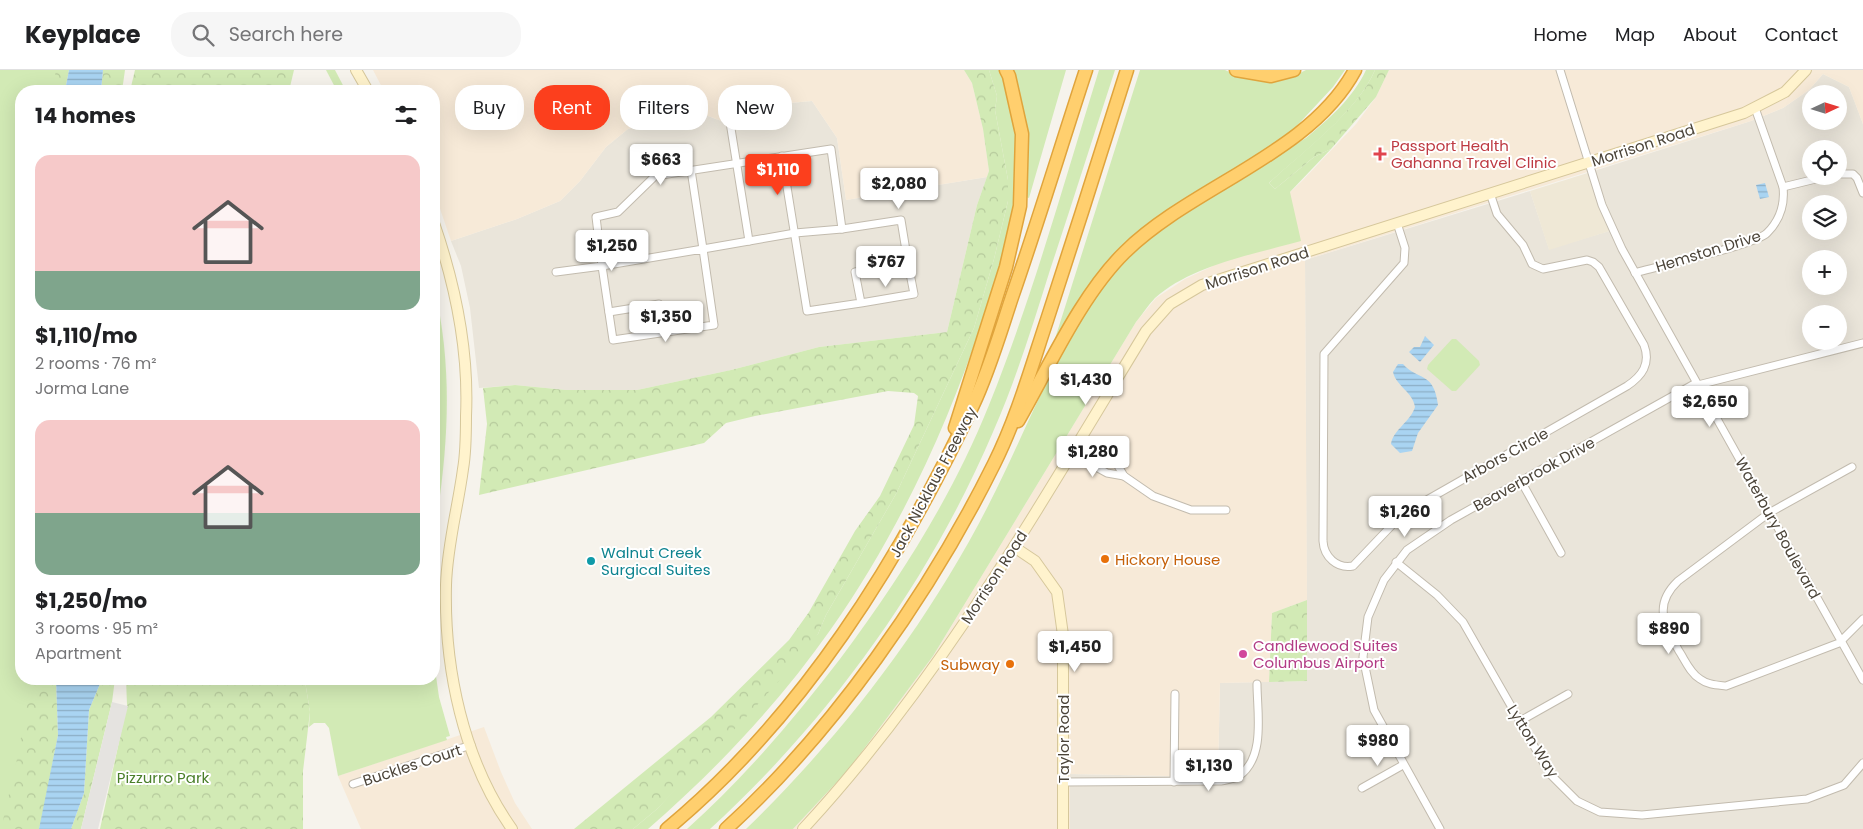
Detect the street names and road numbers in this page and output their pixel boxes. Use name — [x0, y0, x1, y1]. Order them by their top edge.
street label: Morrison Road — [1589, 118, 1697, 172]
street label: Hemston Drive — [1653, 225, 1763, 277]
street label: Morrison Road — [1203, 241, 1311, 295]
street label: Jack Nicklaus Freeway — [884, 402, 982, 561]
street label: Arbors Circle — [1458, 423, 1552, 487]
street label: Beaverbrook Drive — [1469, 432, 1599, 516]
street label: Waterbury Boulevard — [1730, 454, 1826, 602]
street label: Morrison Road — [956, 526, 1032, 628]
street label: Taylor Road — [1053, 695, 1074, 783]
street label: Lytton Way — [1502, 701, 1564, 782]
street label: Buckles Court — [360, 739, 464, 791]

